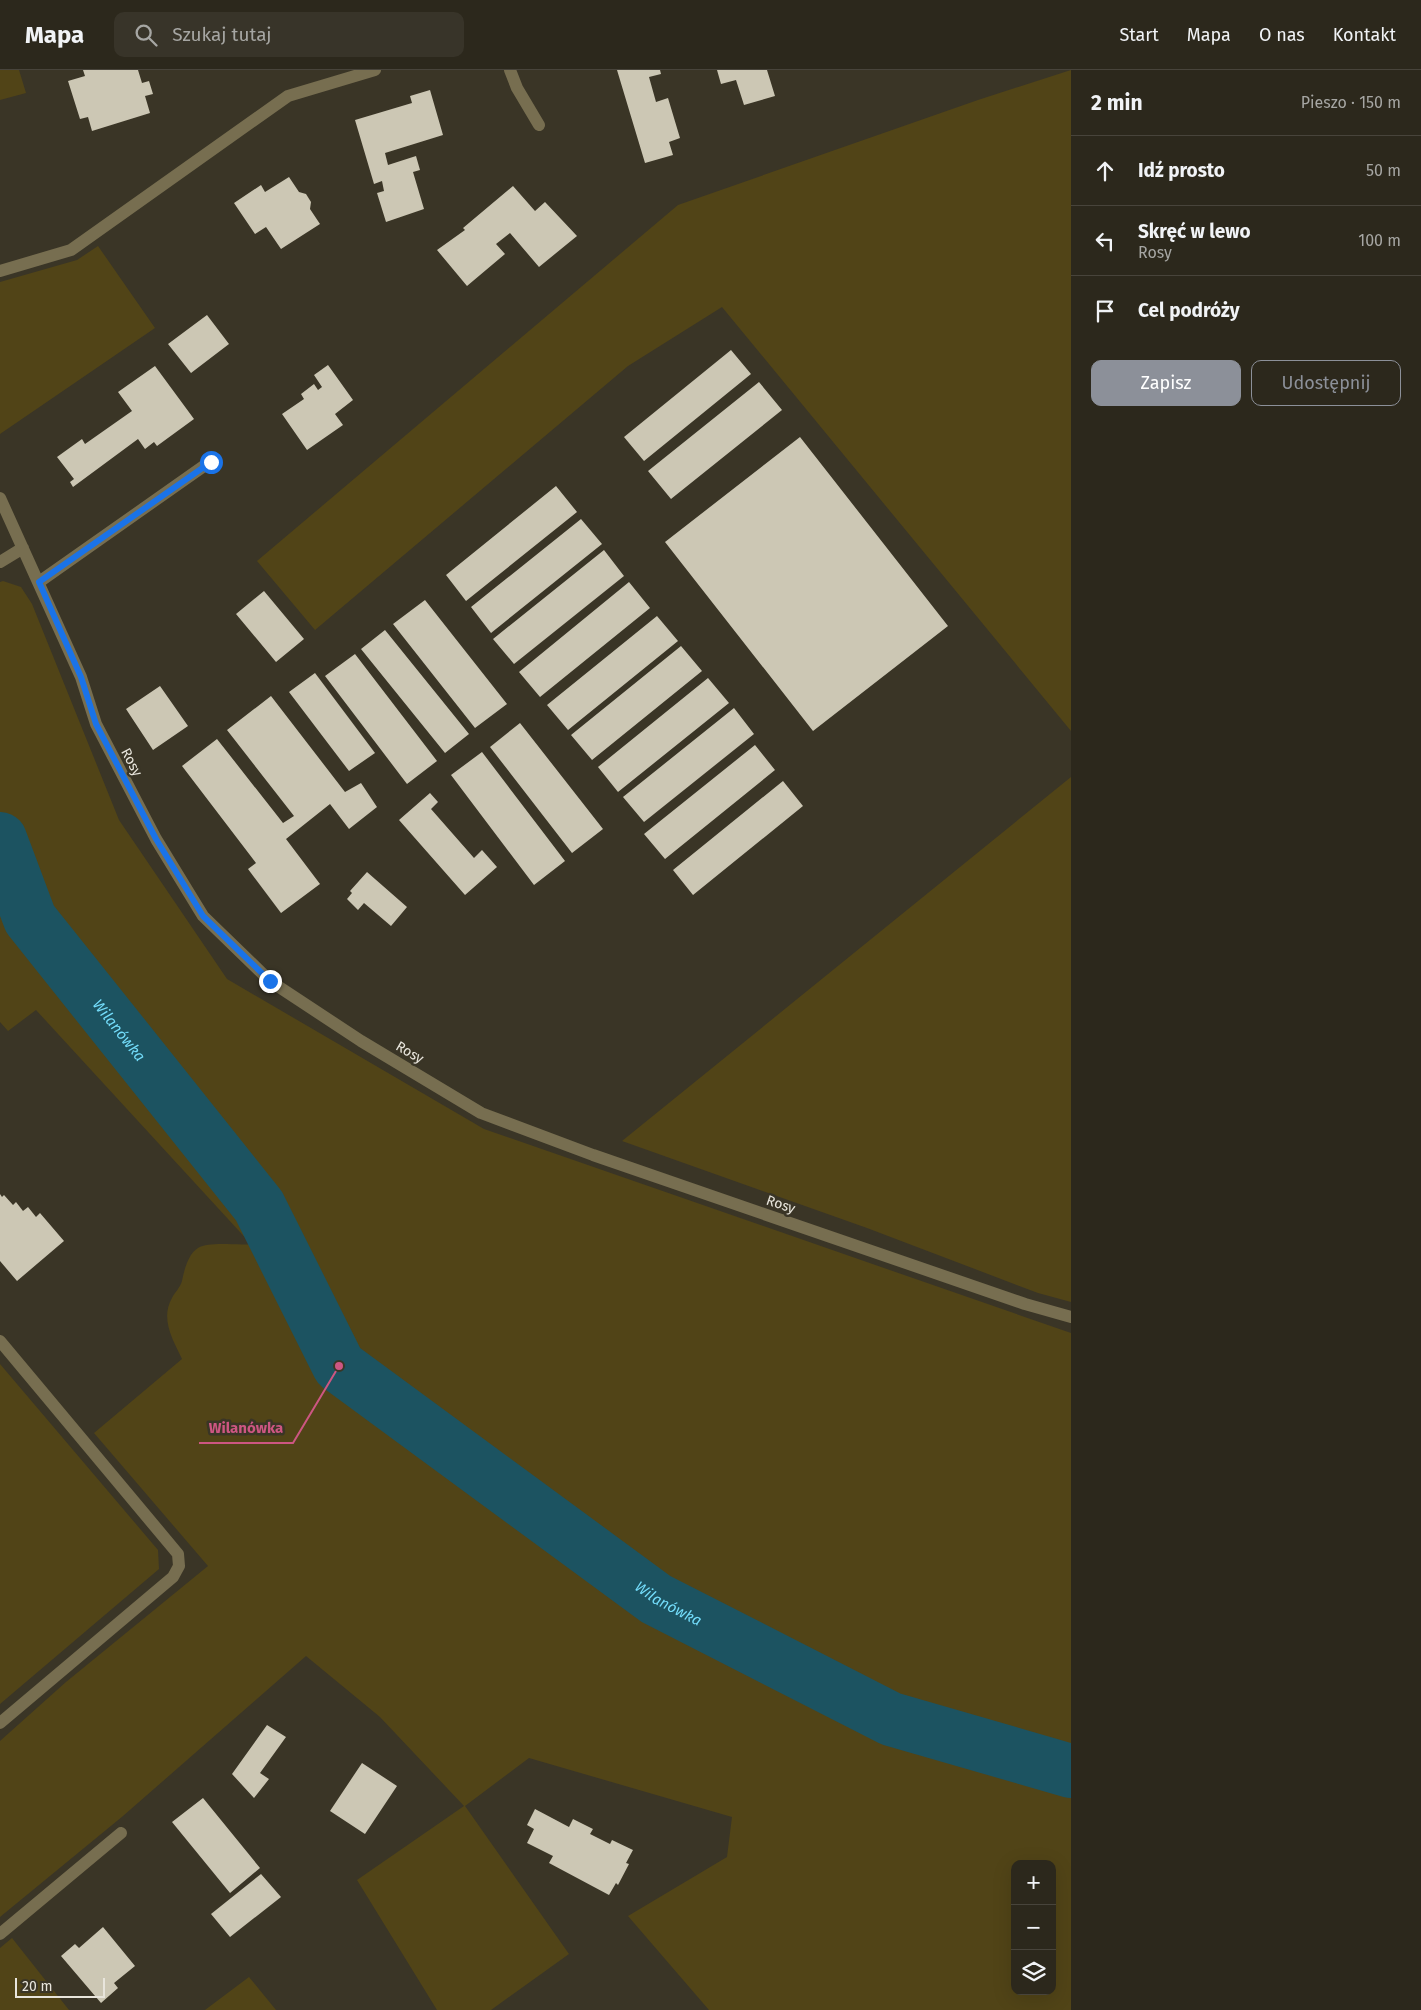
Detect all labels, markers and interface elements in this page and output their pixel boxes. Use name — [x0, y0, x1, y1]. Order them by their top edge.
search box — [114, 12, 464, 57]
text: Mapa — [25, 21, 84, 49]
icon: search — [132, 21, 160, 49]
text: Szukaj tutaj — [172, 23, 272, 46]
text: Start — [1119, 24, 1159, 46]
text: Mapa — [1187, 24, 1231, 46]
text: O nas — [1259, 24, 1305, 46]
text: Kontakt — [1333, 24, 1396, 46]
text: 2 min — [1091, 90, 1143, 116]
text: Pieszo · 150 m — [1301, 93, 1401, 112]
icon: ahead — [1091, 157, 1119, 185]
text: Idź prosto — [1138, 159, 1225, 182]
text: 50 m — [1366, 161, 1401, 180]
text: Skręć w lewo — [1138, 220, 1251, 243]
icon: left — [1091, 227, 1119, 255]
text: 100 m — [1358, 231, 1401, 250]
text: Rosy — [1138, 243, 1172, 262]
icon: arrive — [1091, 297, 1119, 325]
text: Cel podróży — [1138, 299, 1240, 322]
button: Zapisz — [1091, 360, 1241, 406]
button: Udostępnij — [1251, 360, 1401, 406]
route start — [200, 451, 223, 474]
street label: Rosy — [117, 745, 146, 779]
route end — [259, 970, 282, 993]
water label: Wilanówka — [89, 996, 149, 1065]
street label: Rosy — [393, 1038, 427, 1067]
street label: Rosy — [764, 1192, 798, 1217]
callout: Wilanówka — [199, 1413, 293, 1443]
text: Wilanówka — [209, 1419, 283, 1437]
water label: Wilanówka — [631, 1578, 705, 1630]
map controls — [1011, 1860, 1056, 1995]
button: + — [1011, 1860, 1056, 1905]
button: − — [1011, 1905, 1056, 1950]
button: layers — [1011, 1950, 1056, 1995]
scale bar — [15, 1975, 105, 1998]
text: 20 m — [22, 1978, 52, 1995]

